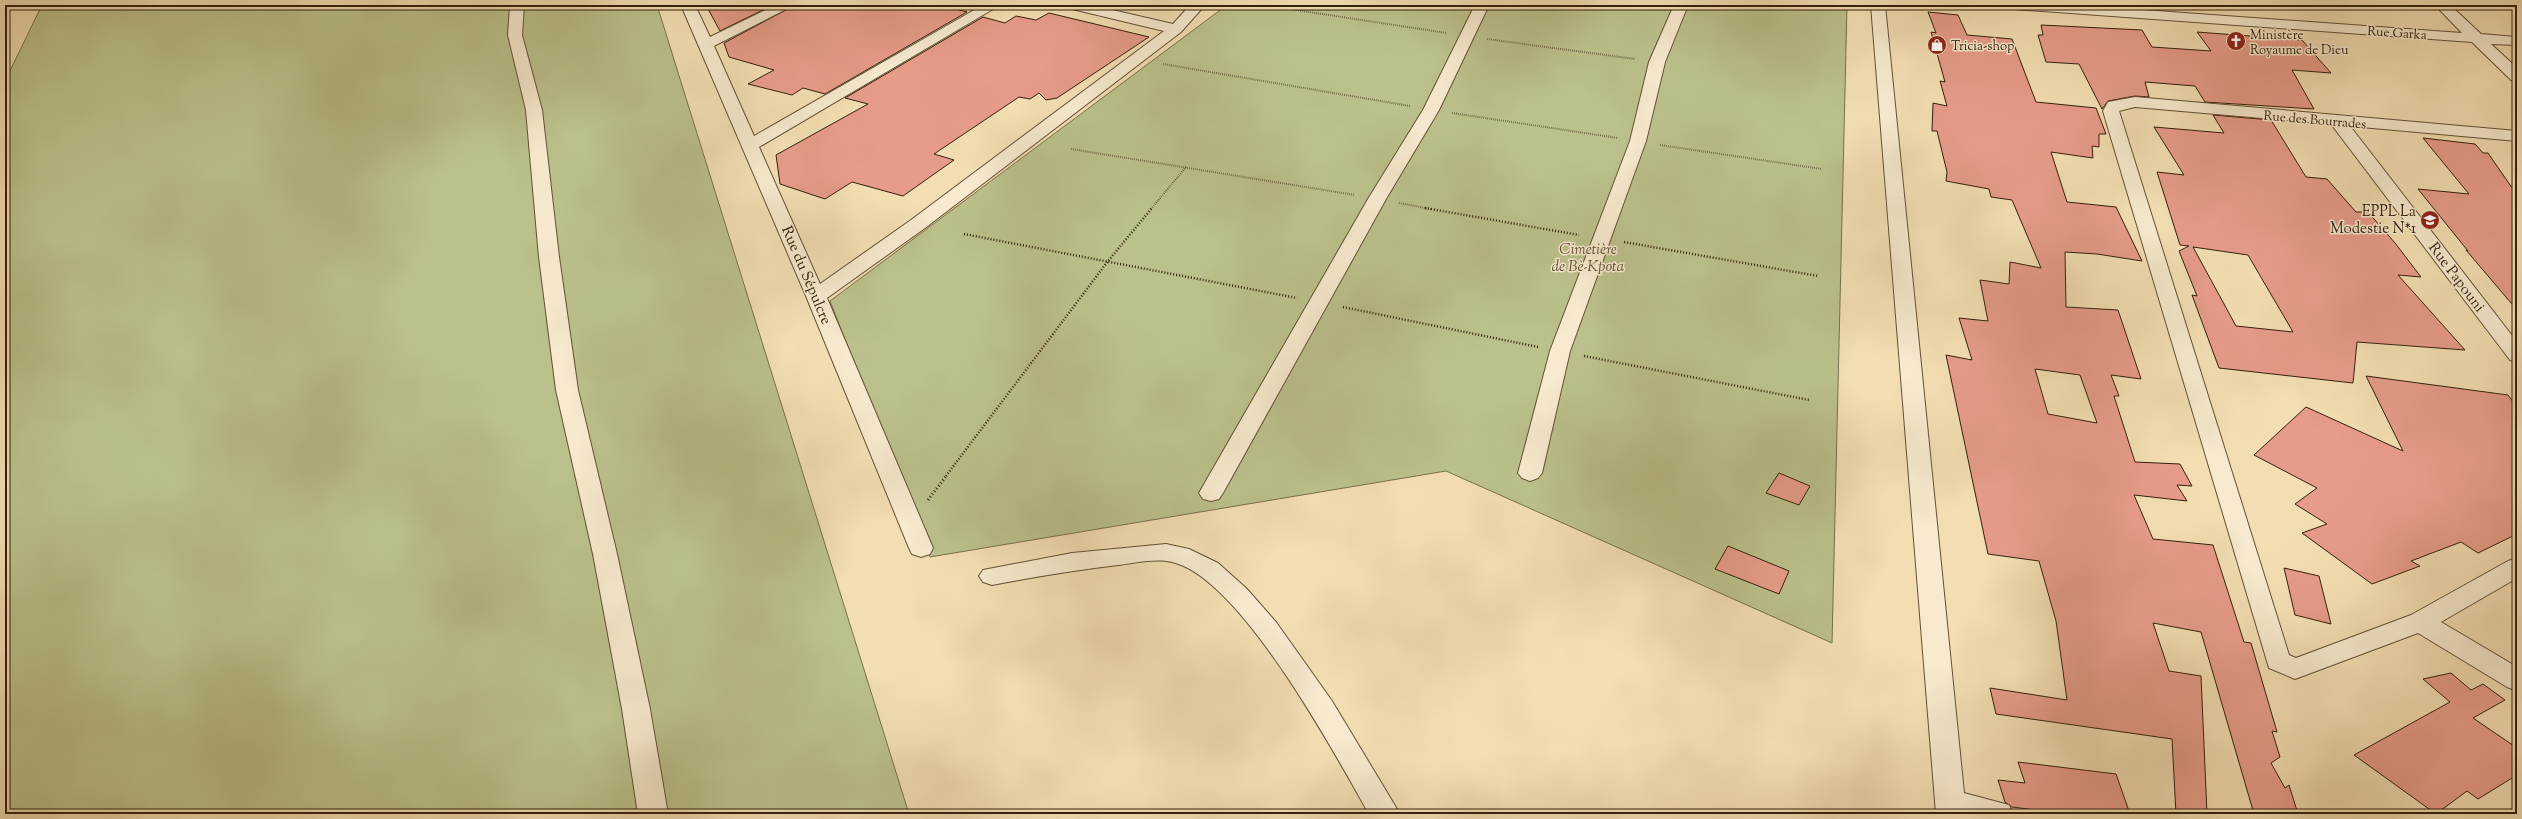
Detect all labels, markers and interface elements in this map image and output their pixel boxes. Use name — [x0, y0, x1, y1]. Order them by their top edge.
street label: Rue Garka — [2367, 23, 2427, 45]
place label: Ministère Royaume de Dieu — [2250, 27, 2349, 60]
church icon: Ministère Royaume de Dieu — [2225, 30, 2247, 52]
shop icon: Tricia-shop — [1926, 34, 1948, 56]
place label: Tricia-shop — [1951, 38, 2014, 56]
street label: Rue des Bourrades — [2263, 108, 2367, 134]
place label: EPPL La Modestie N*1 — [2330, 202, 2416, 240]
school or university icon: EPPL La Modestie N*1 — [2419, 209, 2441, 231]
street label: Rue du Sépulcre — [775, 223, 836, 328]
street label: Rue Papouni — [2423, 239, 2489, 317]
park label: Cimetière de Bè-Kpota — [1552, 240, 1624, 278]

